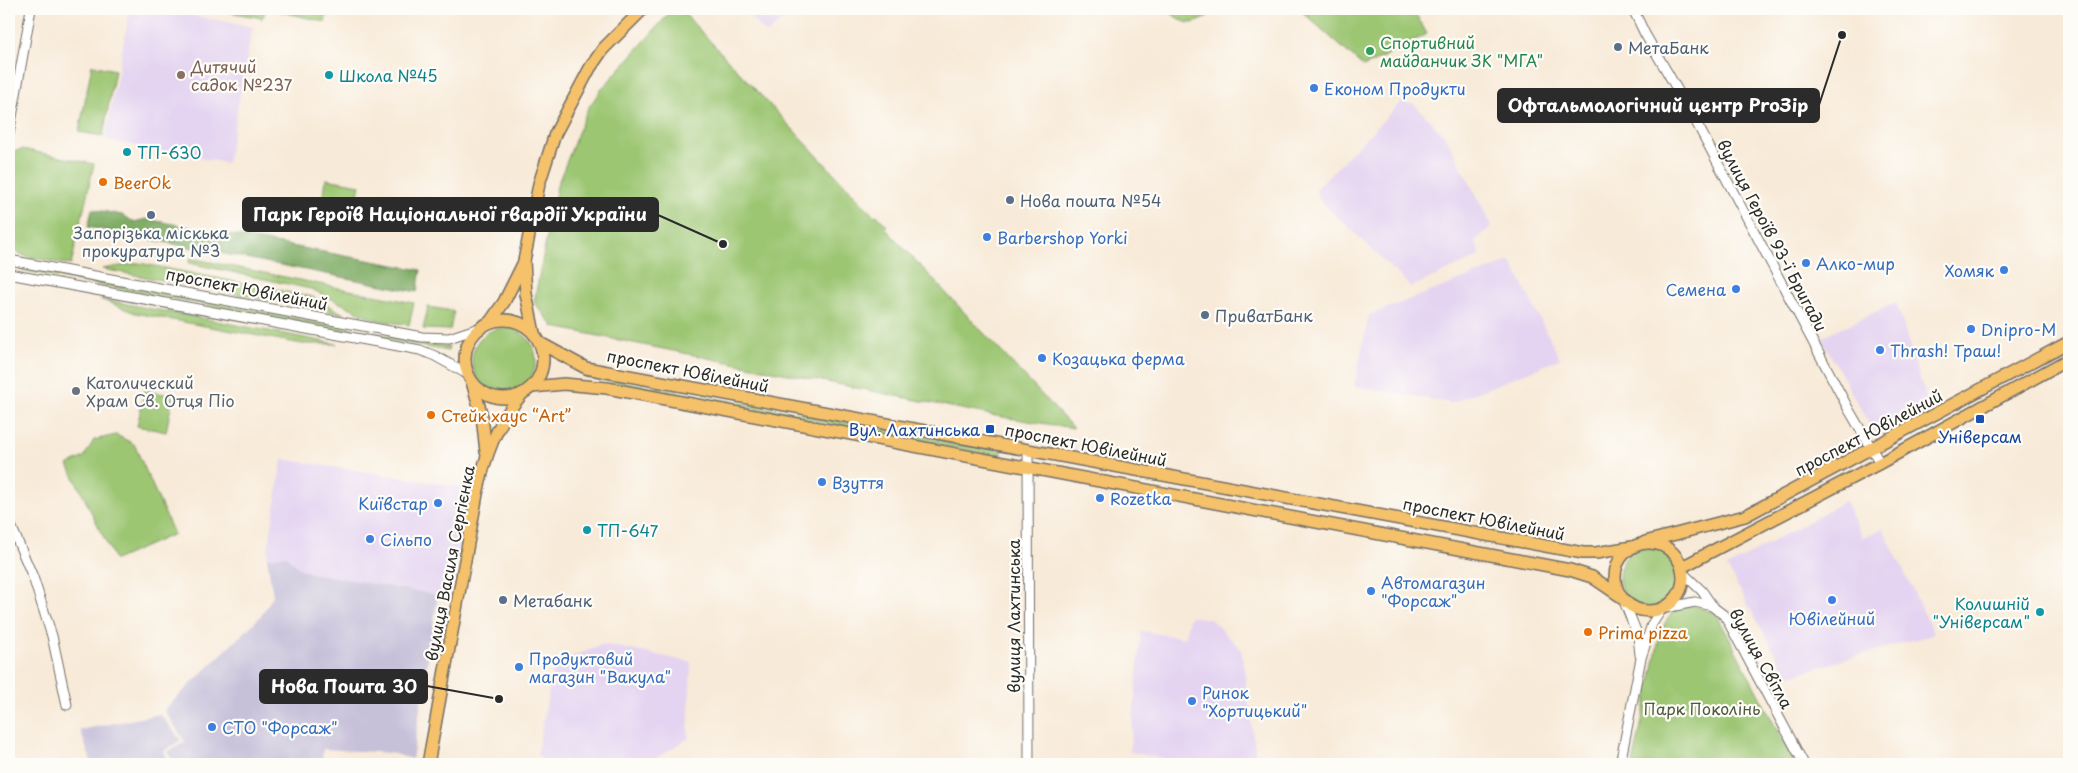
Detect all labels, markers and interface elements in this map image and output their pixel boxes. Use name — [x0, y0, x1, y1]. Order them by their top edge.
place label: Спортивний майданчик ЗК "МГА" — [1380, 30, 1543, 72]
place label: МетаБанк — [1628, 35, 1709, 59]
marker: МетаБанк — [1612, 41, 1624, 53]
marker: Спортивний майданчик ЗК "МГА" — [1364, 45, 1376, 57]
place label: Дитячий садок №237 — [190, 54, 293, 96]
place label: Школа №45 — [339, 63, 438, 87]
marker: Дитячий садок №237 — [175, 69, 187, 81]
marker: Школа №45 — [323, 69, 335, 81]
place label: Економ Продукти — [1324, 76, 1466, 100]
marker: Економ Продукти — [1308, 82, 1320, 94]
callout: Офтальмологічний центр ProЗір — [1498, 89, 1819, 122]
text: Офтальмологічний центр ProЗір — [1508, 91, 1808, 118]
street label: вулиця Героїв 93-ї Бригади — [1712, 135, 1834, 335]
place label: ТП-630 — [137, 140, 201, 164]
marker: ТП-630 — [121, 146, 133, 158]
place label: BeerOk — [113, 170, 171, 194]
marker: BeerOk — [97, 176, 109, 188]
place label: Нова пошта №54 — [1020, 188, 1162, 212]
marker: Нова пошта №54 — [1004, 194, 1016, 206]
callout: Парк Героїв Національної гвардії України — [243, 198, 658, 231]
text: Парк Героїв Національної гвардії України — [253, 200, 647, 227]
marker: Запорізька міскька прокуратура №3 — [145, 209, 157, 221]
place label: Запорізька міскька прокуратура №3 — [73, 220, 229, 262]
place label: Barbershop Yorki — [997, 225, 1128, 249]
marker: Barbershop Yorki — [981, 231, 993, 243]
place label: Алко-мир — [1816, 251, 1895, 275]
marker: Алко-мир — [1800, 257, 1812, 269]
place label: Хомяк — [1945, 258, 1995, 282]
street label: проспект Ювілейний — [164, 261, 330, 315]
marker: Хомяк — [1998, 264, 2010, 276]
place label: Семена — [1665, 277, 1726, 301]
marker: Семена — [1730, 283, 1742, 295]
place label: ПриватБанк — [1215, 303, 1313, 327]
marker: ПриватБанк — [1199, 309, 1211, 321]
place label: Dnipro-M — [1981, 317, 2056, 341]
marker: Dnipro-M — [1965, 323, 1977, 335]
place label: Thrash! Траш! — [1890, 338, 2001, 362]
street label: проспект Ювілейний — [605, 343, 771, 397]
marker: Thrash! Траш! — [1874, 344, 1886, 356]
place label: Козацька ферма — [1052, 346, 1185, 370]
marker: Козацька ферма — [1036, 352, 1048, 364]
place label: Католический Храм Св. Отця Піо — [86, 370, 235, 412]
street label: проспект Ювілейний — [1790, 383, 1946, 481]
marker: Католический Храм Св. Отця Піо — [70, 385, 82, 397]
place label: Стейк хаус “Art” — [441, 403, 571, 427]
marker: Стейк хаус “Art” — [425, 409, 437, 421]
marker: Універсам — [1974, 413, 1986, 425]
place label: Вул. Лахтинська — [849, 417, 980, 441]
street label: проспект Ювілейний — [1003, 417, 1169, 471]
marker: Вул. Лахтинська — [984, 423, 996, 435]
place label: Універсам — [1938, 424, 2022, 448]
street label: вулиця Василя Сергієнка — [418, 463, 480, 663]
place label: Взуття — [832, 470, 884, 494]
marker: Взуття — [816, 476, 828, 488]
place label: Rozetka — [1110, 486, 1172, 510]
place label: Київстар — [358, 491, 428, 515]
street label: проспект Ювілейний — [1401, 491, 1567, 545]
marker: Rozetka — [1094, 492, 1106, 504]
marker: Київстар — [432, 497, 444, 509]
place label: ТП-647 — [597, 518, 659, 542]
marker: ТП-647 — [581, 524, 593, 536]
place label: Сільпо — [380, 527, 432, 551]
marker: Сільпо — [364, 533, 376, 545]
street label: вулиця Лахтинська — [1001, 539, 1025, 693]
place label: Автомагазин "Форсаж" — [1381, 570, 1485, 612]
marker: Автомагазин "Форсаж" — [1365, 585, 1377, 597]
place label: Метабанк — [513, 588, 593, 612]
place label: Колишній "Універсам" — [1933, 591, 2030, 633]
marker: Метабанк — [497, 594, 509, 606]
marker: Ювілейний — [1826, 594, 1838, 606]
street label: вулиця Світла — [1724, 603, 1800, 713]
place label: Ювілейний — [1789, 606, 1875, 630]
marker: Колишній "Універсам" — [2034, 606, 2046, 618]
place label: Prima pizza — [1598, 620, 1688, 644]
marker: Prima pizza — [1582, 626, 1594, 638]
place label: Продуктовий магазин "Вакула" — [529, 646, 671, 688]
marker: Продуктовий магазин "Вакула" — [513, 661, 525, 673]
callout: Нова Пошта 30 — [260, 670, 427, 703]
text: Нова Пошта 30 — [271, 672, 417, 699]
place label: Ринок "Хортицький" — [1202, 680, 1307, 722]
marker: Ринок "Хортицький" — [1186, 695, 1198, 707]
park label: Парк Поколінь — [1644, 696, 1760, 720]
place label: СТО "Форсаж" — [222, 715, 338, 739]
marker: СТО "Форсаж" — [206, 721, 218, 733]

